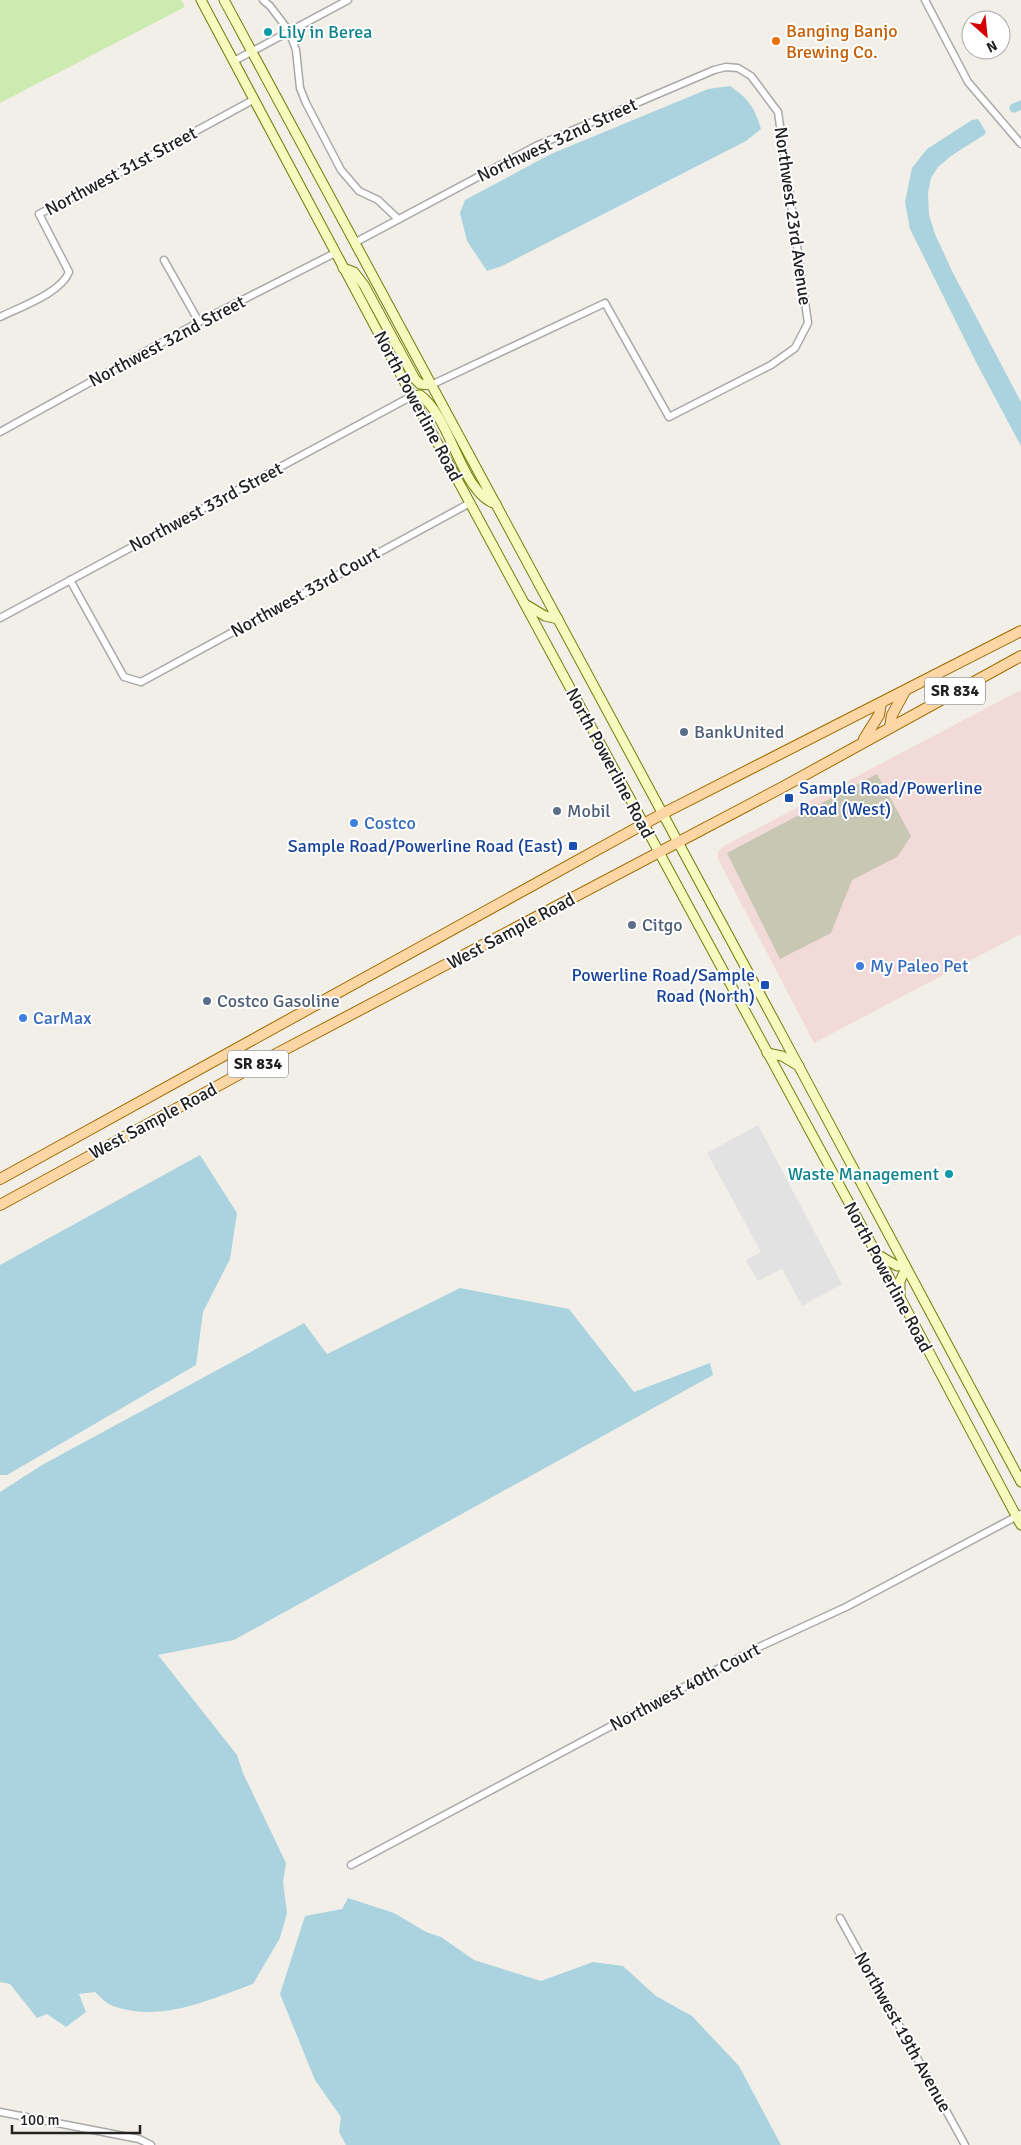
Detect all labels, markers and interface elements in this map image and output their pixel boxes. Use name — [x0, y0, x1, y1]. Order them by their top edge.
north arrow — [961, 10, 1011, 60]
place label: Banging Banjo Brewing Co. — [786, 20, 898, 63]
place label: Lily in Berea — [278, 21, 372, 43]
marker: Lily in Berea — [262, 26, 274, 38]
marker: Banging Banjo Brewing Co. — [770, 35, 782, 47]
text: N — [983, 36, 1000, 56]
street label: Northwest 32nd Street — [474, 93, 640, 187]
street label: Northwest 31st Street — [41, 122, 201, 220]
street label: Northwest 23rd Avenue — [770, 125, 816, 307]
street label: Northwest 32nd Street — [85, 290, 249, 392]
street label: North Powerline Road — [369, 327, 467, 485]
street label: Northwest 33rd Street — [126, 457, 286, 557]
street label: Northwest 33rd Court — [227, 542, 383, 642]
road number: SR 834 — [925, 678, 985, 704]
street label: North Powerline Road — [561, 684, 659, 842]
place label: BankUnited — [694, 721, 784, 743]
marker: BankUnited — [678, 726, 690, 738]
place label: Sample Road/Powerline Road (West) — [799, 777, 982, 820]
marker: Sample Road/Powerline Road (West) — [783, 792, 795, 804]
place label: Mobil — [567, 800, 611, 822]
marker: Mobil — [551, 805, 563, 817]
place label: Costco — [364, 812, 416, 834]
marker: Costco — [348, 817, 360, 829]
place label: Sample Road/Powerline Road (East) — [288, 835, 563, 857]
marker: Sample Road/Powerline Road (East) — [567, 840, 579, 852]
street label: West Sample Road — [443, 888, 579, 974]
place label: Citgo — [642, 914, 683, 936]
marker: Citgo — [626, 919, 638, 931]
place label: My Paleo Pet — [870, 955, 968, 977]
marker: My Paleo Pet — [854, 960, 866, 972]
place label: Powerline Road/Sample Road (North) — [572, 964, 755, 1007]
marker: Powerline Road/Sample Road (North) — [759, 979, 771, 991]
place label: Costco Gasoline — [217, 990, 340, 1012]
marker: Costco Gasoline — [201, 995, 213, 1007]
place label: CarMax — [33, 1007, 92, 1029]
marker: CarMax — [17, 1012, 29, 1024]
road number: SR 834 — [228, 1050, 288, 1078]
street label: West Sample Road — [85, 1078, 221, 1164]
place label: Waste Management — [788, 1163, 939, 1185]
marker: Waste Management — [943, 1168, 955, 1180]
street label: North Powerline Road — [839, 1198, 937, 1356]
street label: Northwest 40th Court — [606, 1638, 764, 1736]
street label: Northwest 19th Avenue — [850, 1948, 956, 2116]
scale bar — [12, 2102, 140, 2134]
text: 100 m — [20, 2111, 60, 2129]

